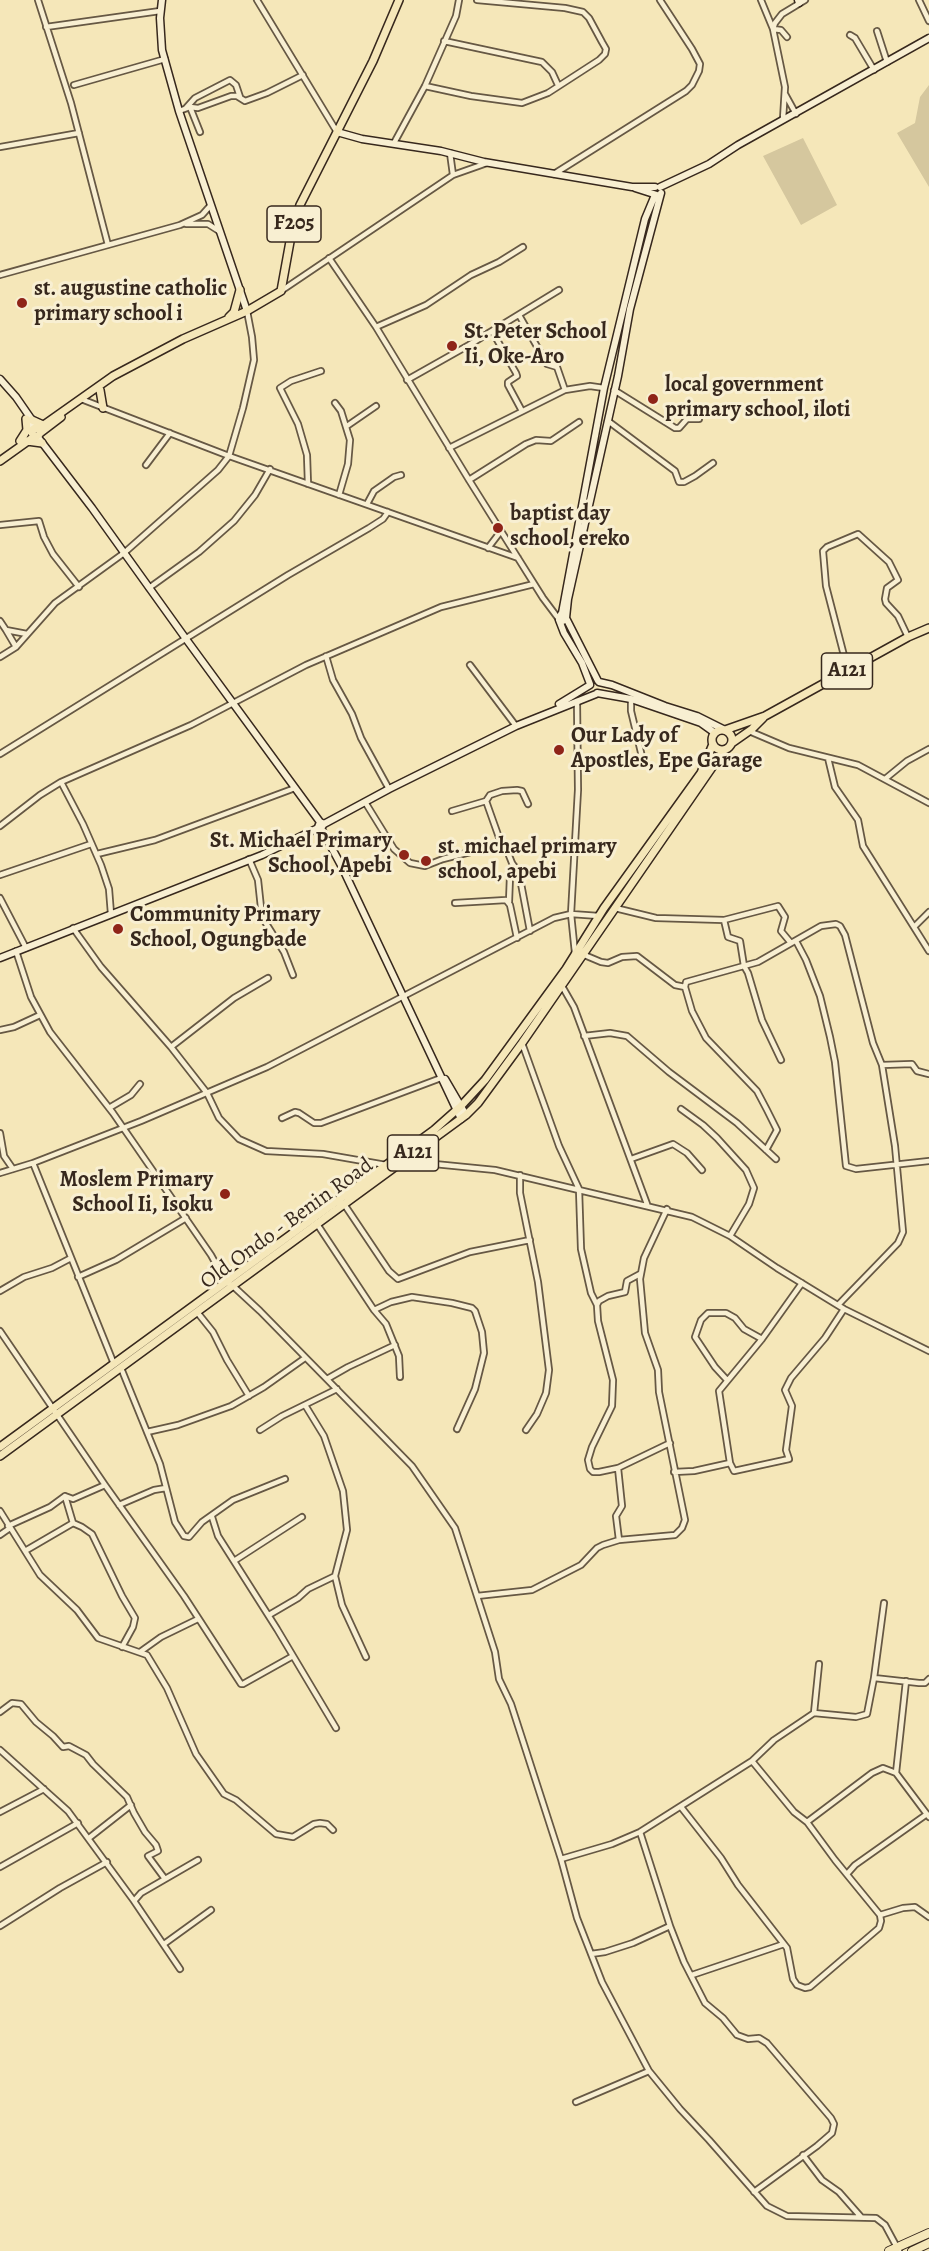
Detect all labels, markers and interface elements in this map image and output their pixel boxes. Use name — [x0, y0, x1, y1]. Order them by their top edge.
road number: F205 — [267, 206, 321, 242]
place label: st. augustine catholic primary school i — [34, 277, 227, 328]
marker: st. augustine catholic primary school i — [15, 296, 29, 310]
place label: St. Peter School Ii, Oke-Aro — [464, 320, 607, 372]
marker: St. Peter School Ii, Oke-Aro — [445, 339, 459, 353]
place label: local government primary school, iloti — [665, 373, 851, 424]
marker: local government primary school, iloti — [646, 392, 660, 406]
place label: baptist day school, ereko — [510, 502, 630, 554]
marker: baptist day school, ereko — [491, 521, 505, 535]
road number: A121 — [822, 653, 872, 689]
place label: Our Lady of Apostles, Epe Garage — [571, 724, 762, 776]
marker: Our Lady of Apostles, Epe Garage — [552, 743, 566, 757]
place label: St. Michael Primary School, Apebi — [210, 829, 392, 880]
place label: st. michael primary school, apebi — [438, 835, 617, 886]
marker: St. Michael Primary School, Apebi — [397, 848, 411, 862]
marker: st. michael primary school, apebi — [419, 854, 433, 868]
place label: Community Primary School, Ogungbade — [130, 903, 320, 954]
marker: Community Primary School, Ogungbade — [111, 922, 125, 936]
road number: A121 — [388, 1135, 438, 1171]
street label: Old Ondo - Benin Road — [195, 1152, 379, 1296]
place label: Moslem Primary School Ii, Isoku — [60, 1168, 213, 1220]
marker: Moslem Primary School Ii, Isoku — [218, 1187, 232, 1201]

